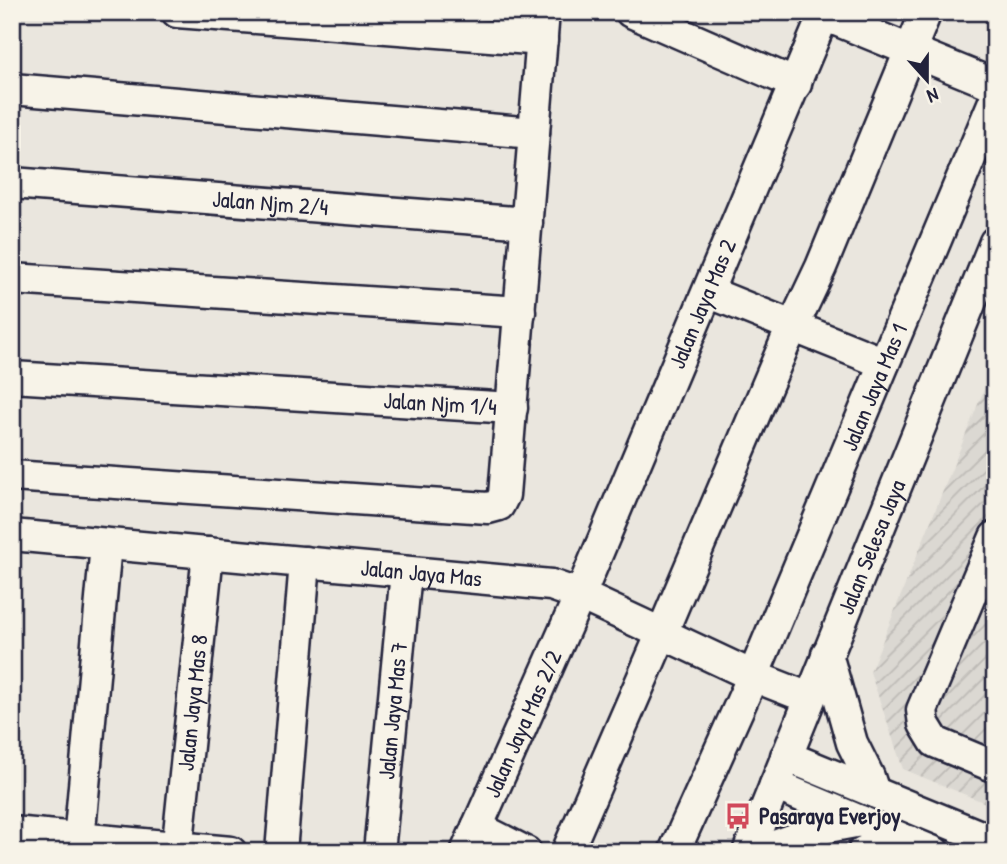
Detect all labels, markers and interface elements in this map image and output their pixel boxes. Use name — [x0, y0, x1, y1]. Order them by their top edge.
north arrow — [892, 46, 962, 116]
text: N — [924, 82, 942, 110]
street label: Jalan Njm 2/4 — [211, 183, 329, 223]
street label: Jalan Jaya Mas 2 — [661, 234, 743, 373]
street label: Jalan Jaya Mas 1 — [833, 319, 914, 455]
street label: Jalan Njm 1/4 — [382, 384, 498, 422]
street label: Jalan Selesa Jaya — [830, 475, 912, 619]
street label: Jalan Jaya Mas — [359, 551, 483, 594]
street label: Jalan Jaya Mas 8 — [169, 633, 214, 772]
street label: Jalan Jaya Mas 7 — [370, 640, 414, 781]
street label: Jalan Jaya Mas 2/2 — [476, 645, 569, 802]
place label: Pasaraya Everjoy — [759, 800, 901, 832]
bus stop icon: Pasaraya Everjoy — [723, 801, 753, 831]

